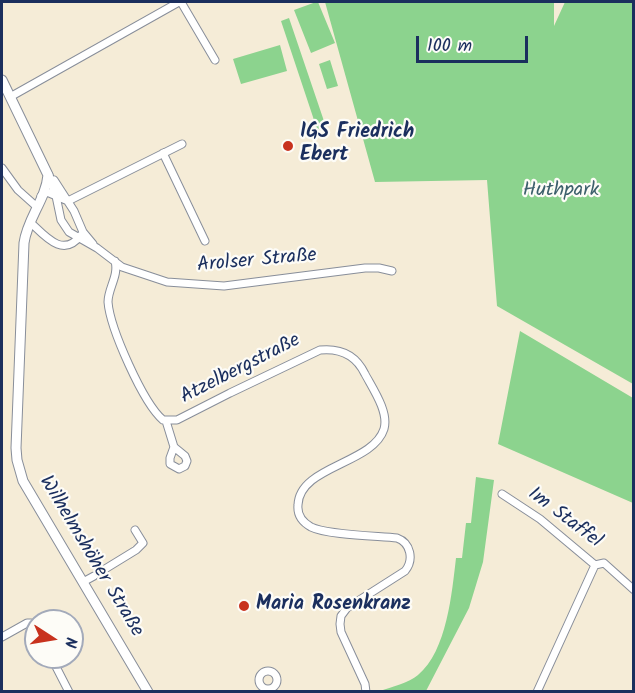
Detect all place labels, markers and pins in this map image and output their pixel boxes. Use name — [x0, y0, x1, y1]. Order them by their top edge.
place label: IGS Friedrich Ebert — [300, 122, 414, 169]
marker: IGS Friedrich Ebert — [281, 139, 295, 153]
place label: Maria Rosenkranz — [256, 594, 411, 618]
marker: Maria Rosenkranz — [237, 599, 251, 613]

